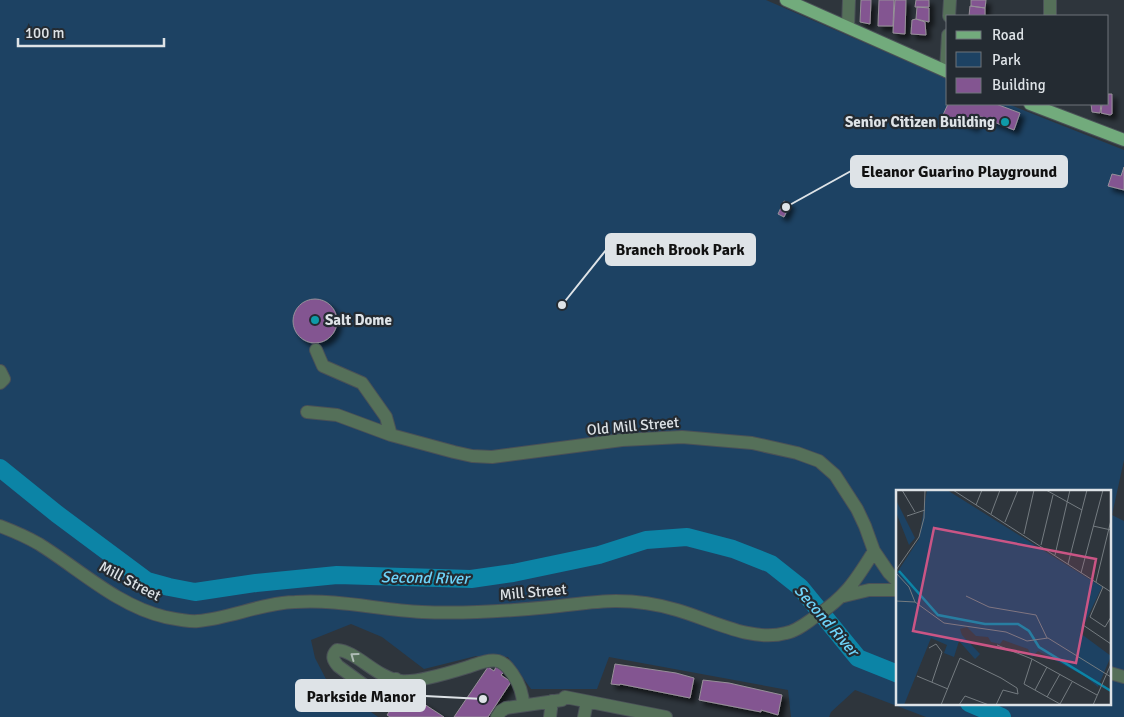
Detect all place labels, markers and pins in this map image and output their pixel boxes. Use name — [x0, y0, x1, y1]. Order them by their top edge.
place label: Senior Citizen Building — [845, 113, 995, 131]
marker: Senior Citizen Building — [999, 116, 1011, 128]
callout: Eleanor Guarino Playground — [851, 156, 1067, 187]
callout: Branch Brook Park — [606, 234, 755, 265]
place label: Salt Dome — [325, 311, 392, 329]
marker: Salt Dome — [309, 314, 321, 326]
callout: Parkside Manor — [296, 680, 425, 711]

